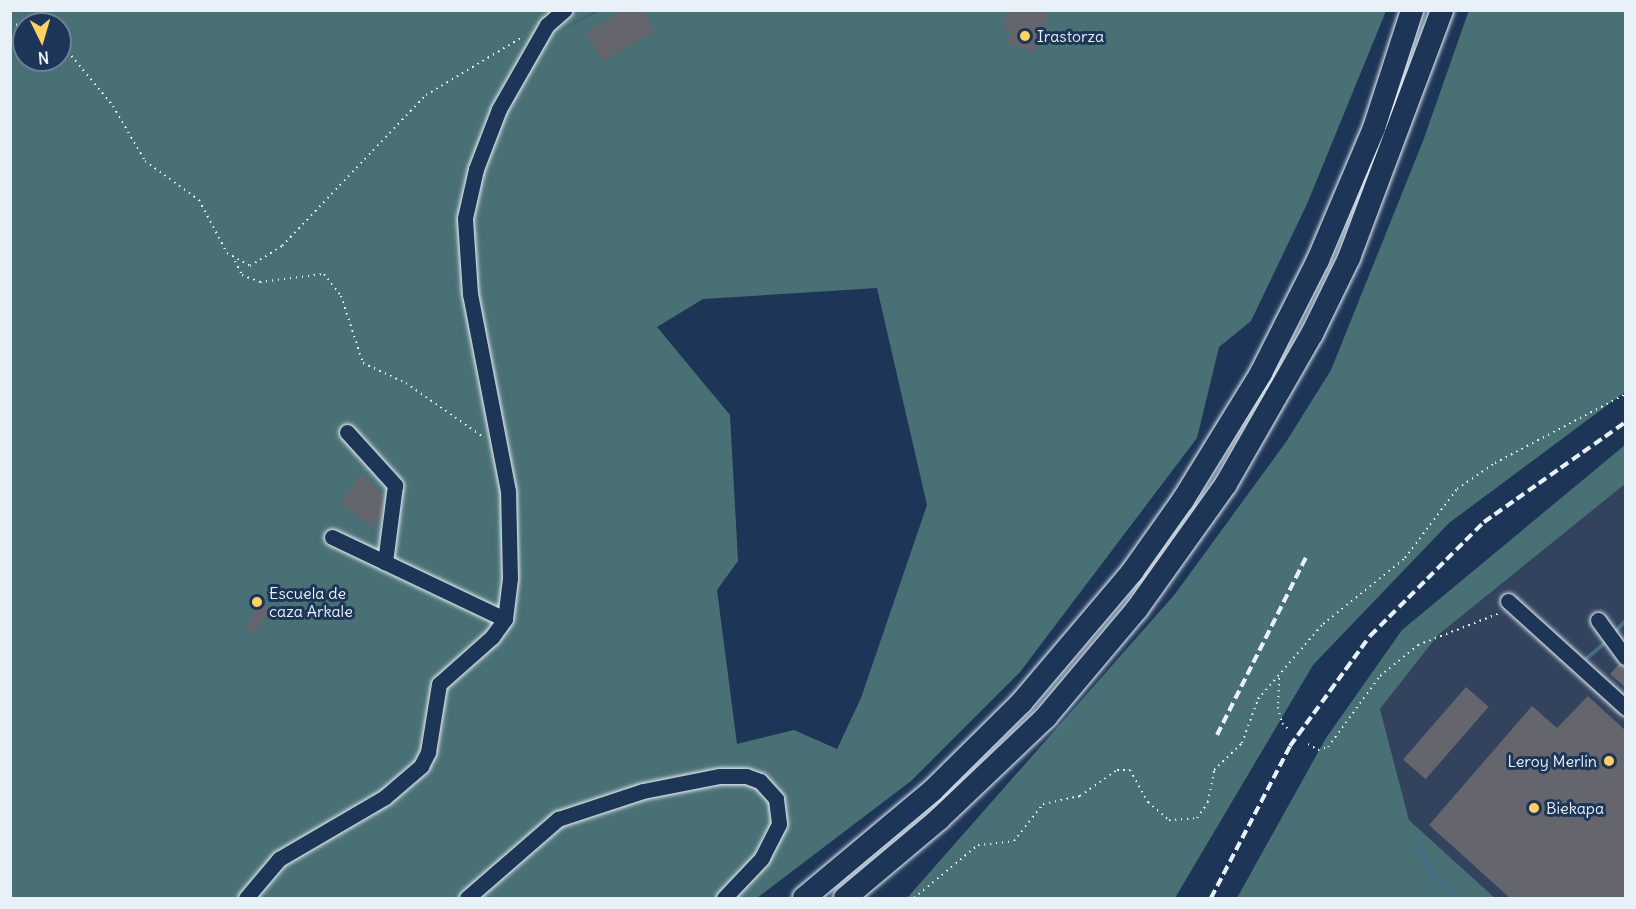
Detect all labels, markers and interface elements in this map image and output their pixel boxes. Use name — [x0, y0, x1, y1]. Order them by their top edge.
north arrow — [12, 12, 72, 72]
place label: Irastorza — [1037, 26, 1104, 46]
marker: Irastorza — [1018, 29, 1032, 43]
text: N — [37, 47, 50, 68]
place label: Escuela de caza Arkale — [269, 583, 353, 621]
marker: Escuela de caza Arkale — [250, 595, 264, 609]
place label: Leroy Merlin — [1507, 751, 1597, 771]
marker: Leroy Merlin — [1602, 754, 1616, 768]
place label: Biekapa — [1546, 798, 1604, 818]
marker: Biekapa — [1527, 801, 1541, 815]

